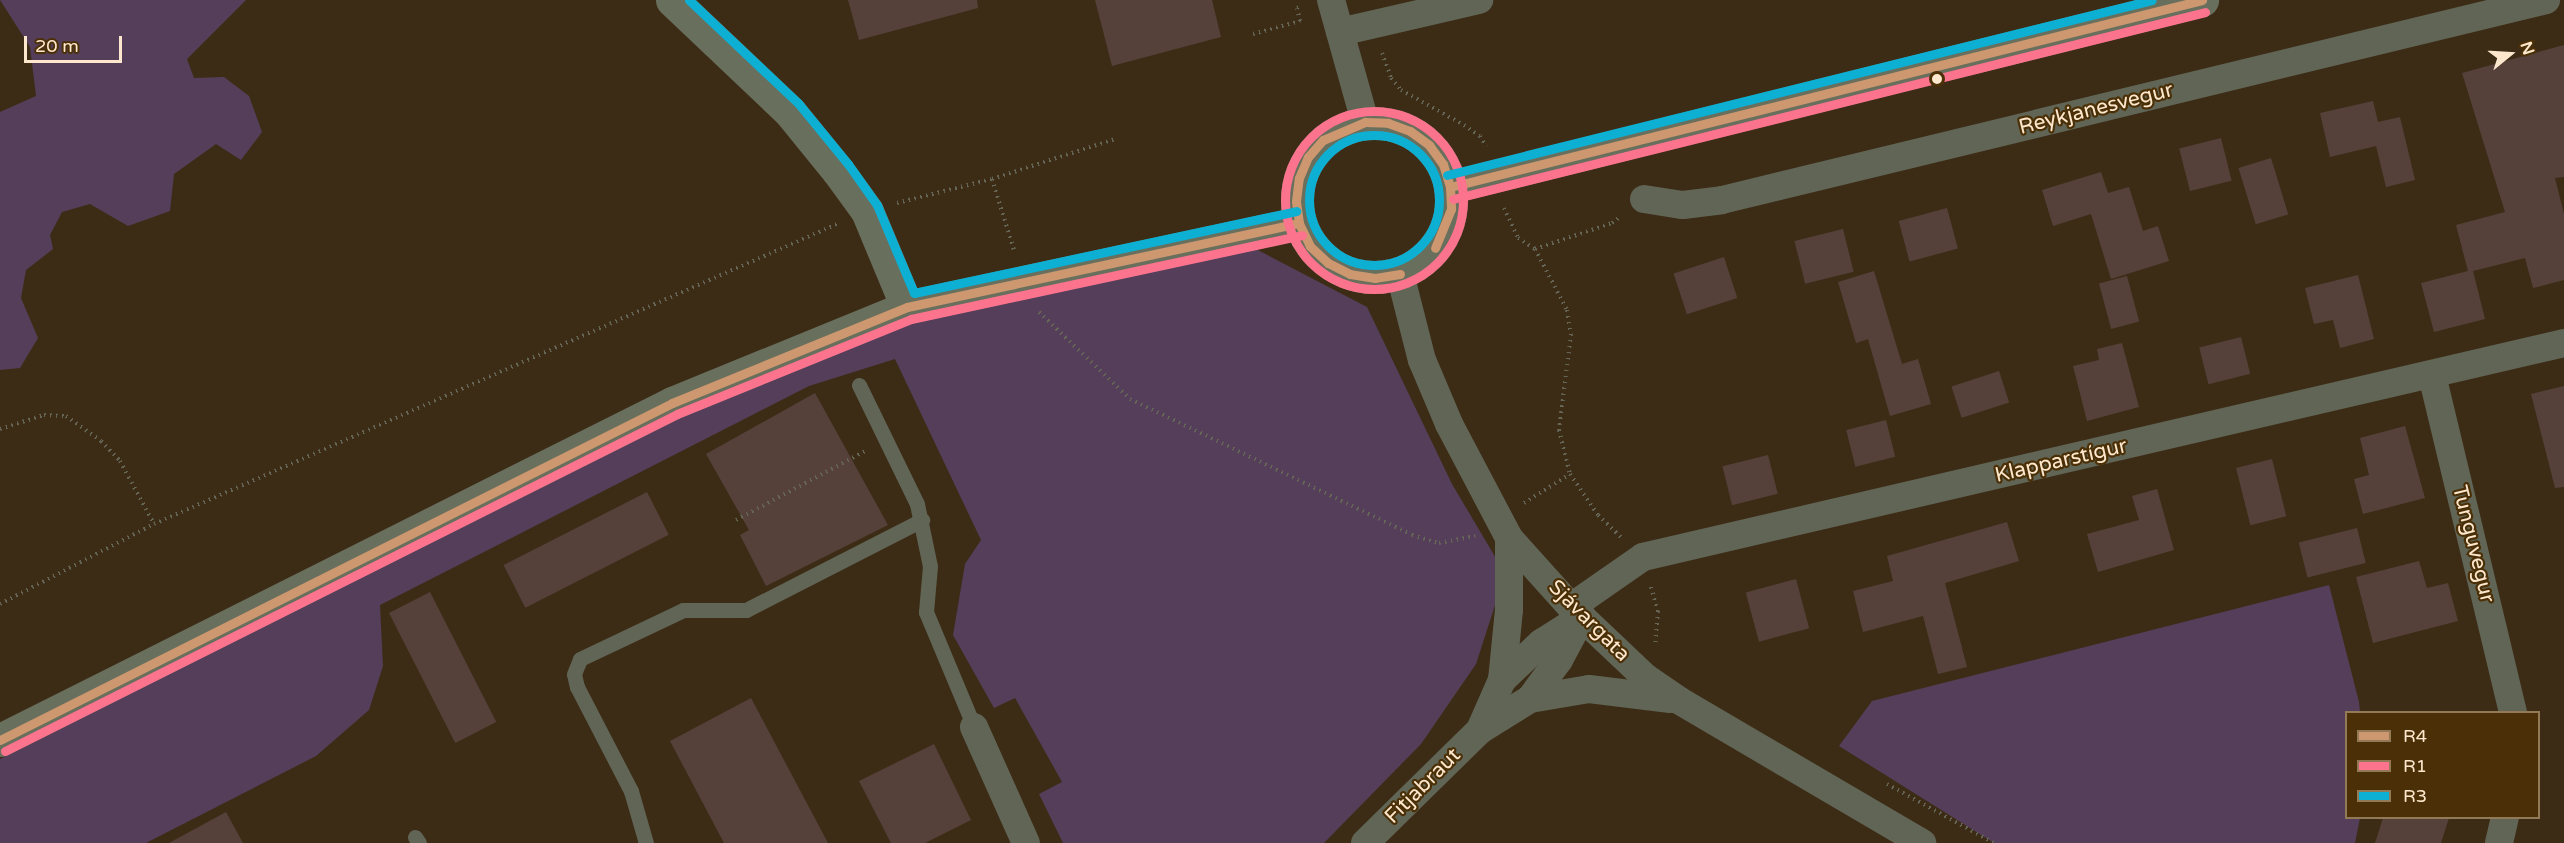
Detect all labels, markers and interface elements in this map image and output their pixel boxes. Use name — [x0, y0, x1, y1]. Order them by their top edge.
scale bar — [27, 24, 124, 62]
north arrow — [2480, 24, 2540, 84]
text: 20 m — [35, 35, 79, 57]
text: N — [2516, 39, 2539, 58]
unlabelled marker — [1931, 73, 1943, 85]
street label: Reykjanesvegur — [2016, 78, 2176, 140]
street label: Klapparstígur — [1993, 434, 2129, 488]
street label: Tunguvegur — [2446, 483, 2500, 605]
street label: Sjávargata — [1543, 575, 1635, 667]
legend — [2345, 711, 2540, 819]
text: R4 — [2403, 725, 2427, 747]
street label: Fitjabraut — [1380, 743, 1466, 829]
text: R1 — [2403, 755, 2427, 777]
text: R3 — [2403, 785, 2427, 807]

